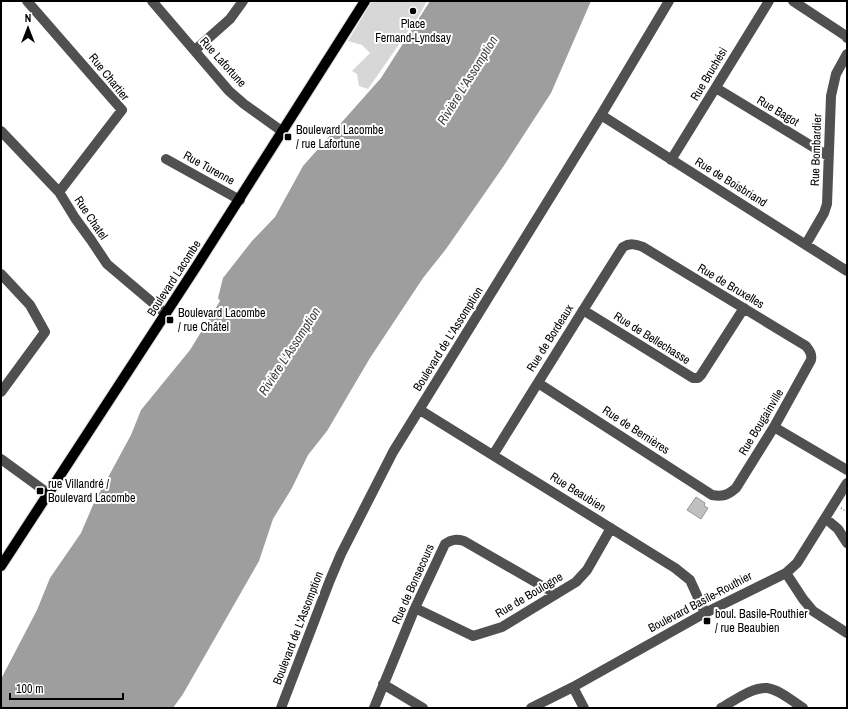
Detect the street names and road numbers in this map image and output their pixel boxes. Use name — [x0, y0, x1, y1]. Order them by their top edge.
street label: Rue Lafortune — [196, 33, 250, 91]
street label: Rue Bruchési — [687, 44, 731, 104]
street label: Rue Chartier — [85, 50, 133, 104]
street label: Rue Bagot — [754, 92, 802, 130]
street label: Rue Bombardier — [807, 113, 825, 186]
street label: Rue Turenne — [180, 147, 238, 189]
street label: Rue de Boisbriand — [692, 153, 770, 211]
street label: Rue Chatel — [71, 193, 111, 243]
street label: Boulevard Lacombe — [143, 237, 205, 319]
street label: Rue de Bruxelles — [695, 260, 767, 312]
street label: Boulevard de L'Assomption — [409, 284, 487, 394]
street label: Rue de Bordeaux — [523, 301, 577, 375]
street label: Rue de Bellechasse — [611, 308, 693, 368]
street label: Rue Bougainville — [735, 386, 787, 458]
street label: Rue de Bernières — [599, 402, 673, 458]
street label: Rue Beaubien — [547, 469, 609, 515]
street label: Rue de Bonsecours — [388, 541, 438, 627]
street label: Boulevard Basile-Routhier — [645, 568, 755, 636]
street label: Boulevard de L'Assomption — [269, 569, 327, 687]
street label: Rue de Boulogne — [492, 569, 566, 621]

